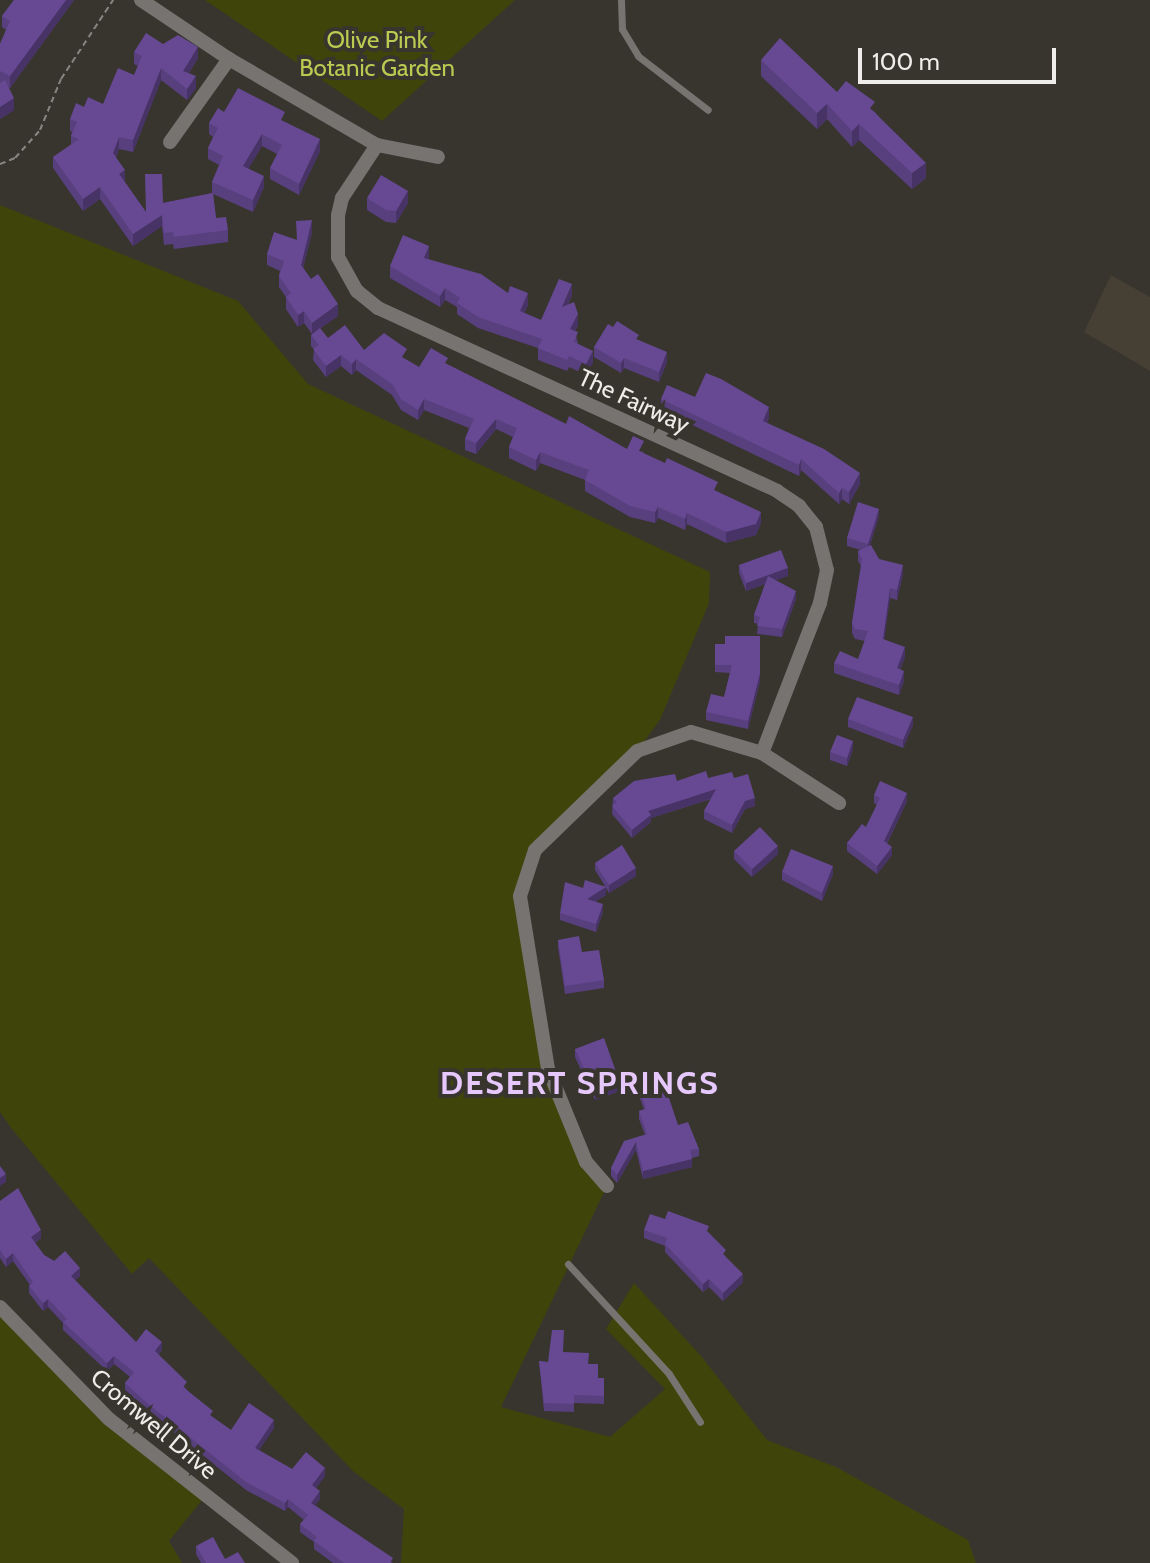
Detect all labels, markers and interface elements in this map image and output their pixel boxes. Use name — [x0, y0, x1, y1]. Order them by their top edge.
park label: Olive Pink Botanic Garden — [299, 26, 455, 82]
scale bar — [862, 32, 1060, 82]
text: 100 m — [872, 47, 940, 76]
street label: The Fairway — [574, 363, 694, 439]
district label: DESERT SPRINGS — [440, 1064, 720, 1102]
street label: Cromwell Drive — [85, 1363, 223, 1485]

